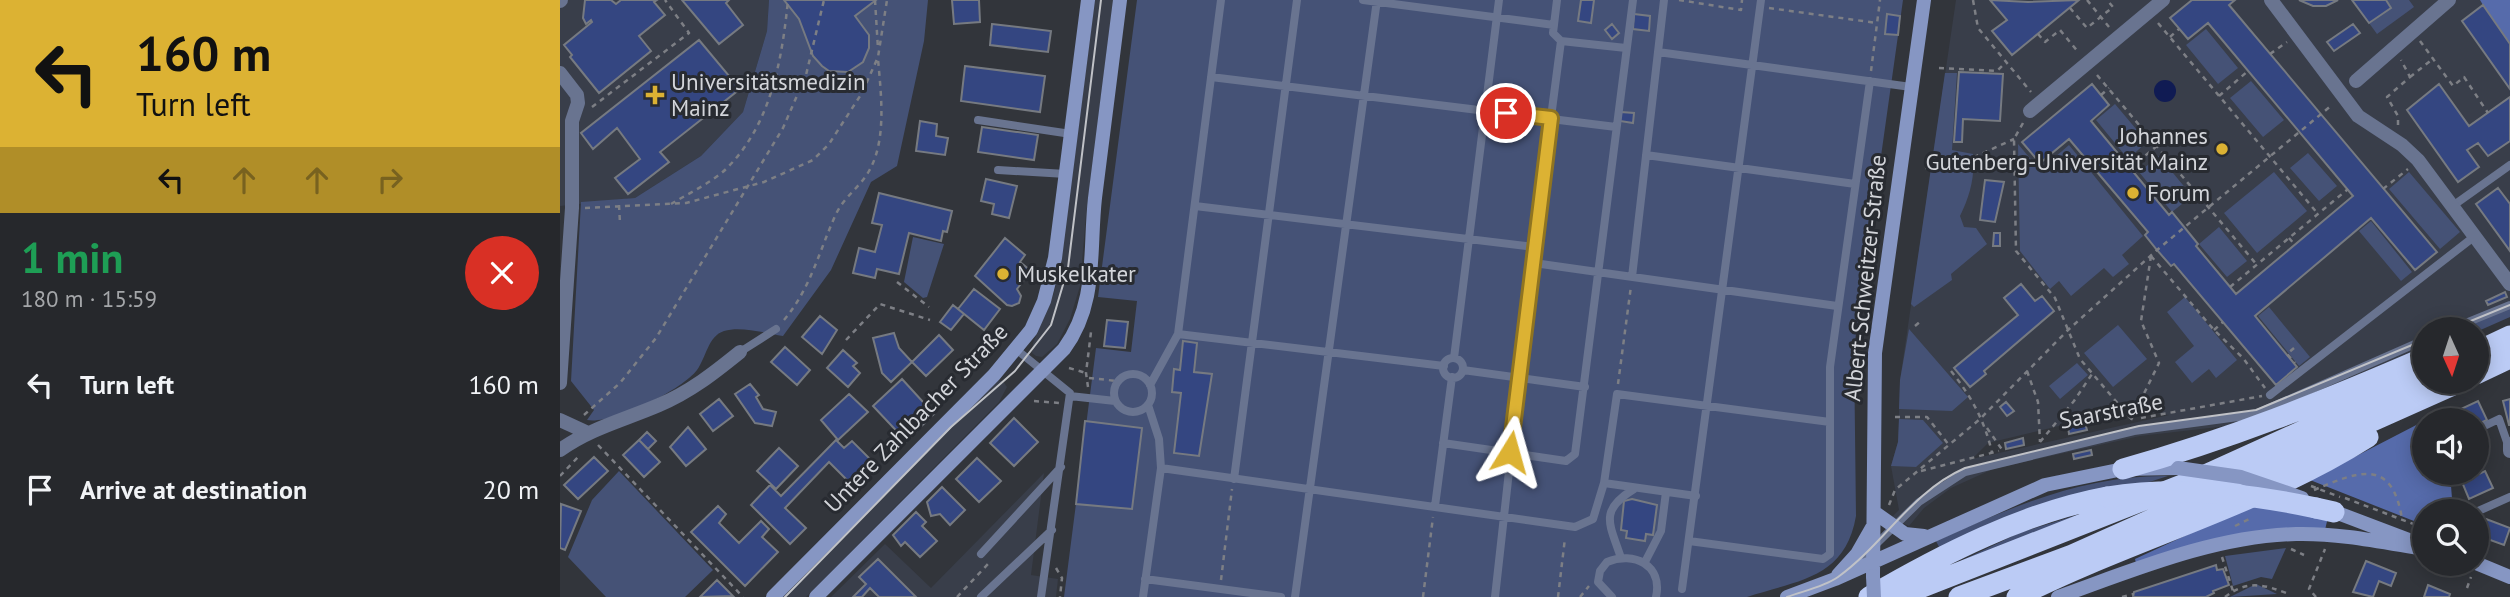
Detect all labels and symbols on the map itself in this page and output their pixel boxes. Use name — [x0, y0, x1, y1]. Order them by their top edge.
place label: Universitätsmedizin Mainz — [671, 67, 866, 122]
pin — [1476, 83, 1536, 143]
marker: Universitätsmedizin Mainz — [645, 85, 665, 105]
place label: Johannes Gutenberg-Universität Mainz — [1925, 121, 2208, 176]
marker: Johannes Gutenberg-Universität Mainz — [2214, 141, 2230, 157]
street label: Albert-Schweitzer-Straße — [1837, 153, 1892, 403]
place label: Forum — [2147, 178, 2210, 207]
marker: Forum — [2125, 185, 2141, 201]
place label: Muskelkater — [1017, 259, 1136, 288]
marker: Muskelkater — [995, 266, 1011, 282]
street label: Untere Zahlbacher Straße — [818, 317, 1013, 518]
north arrow — [2412, 317, 2488, 394]
street label: Saarstraße — [2057, 386, 2165, 435]
position arrow — [1473, 415, 1547, 489]

